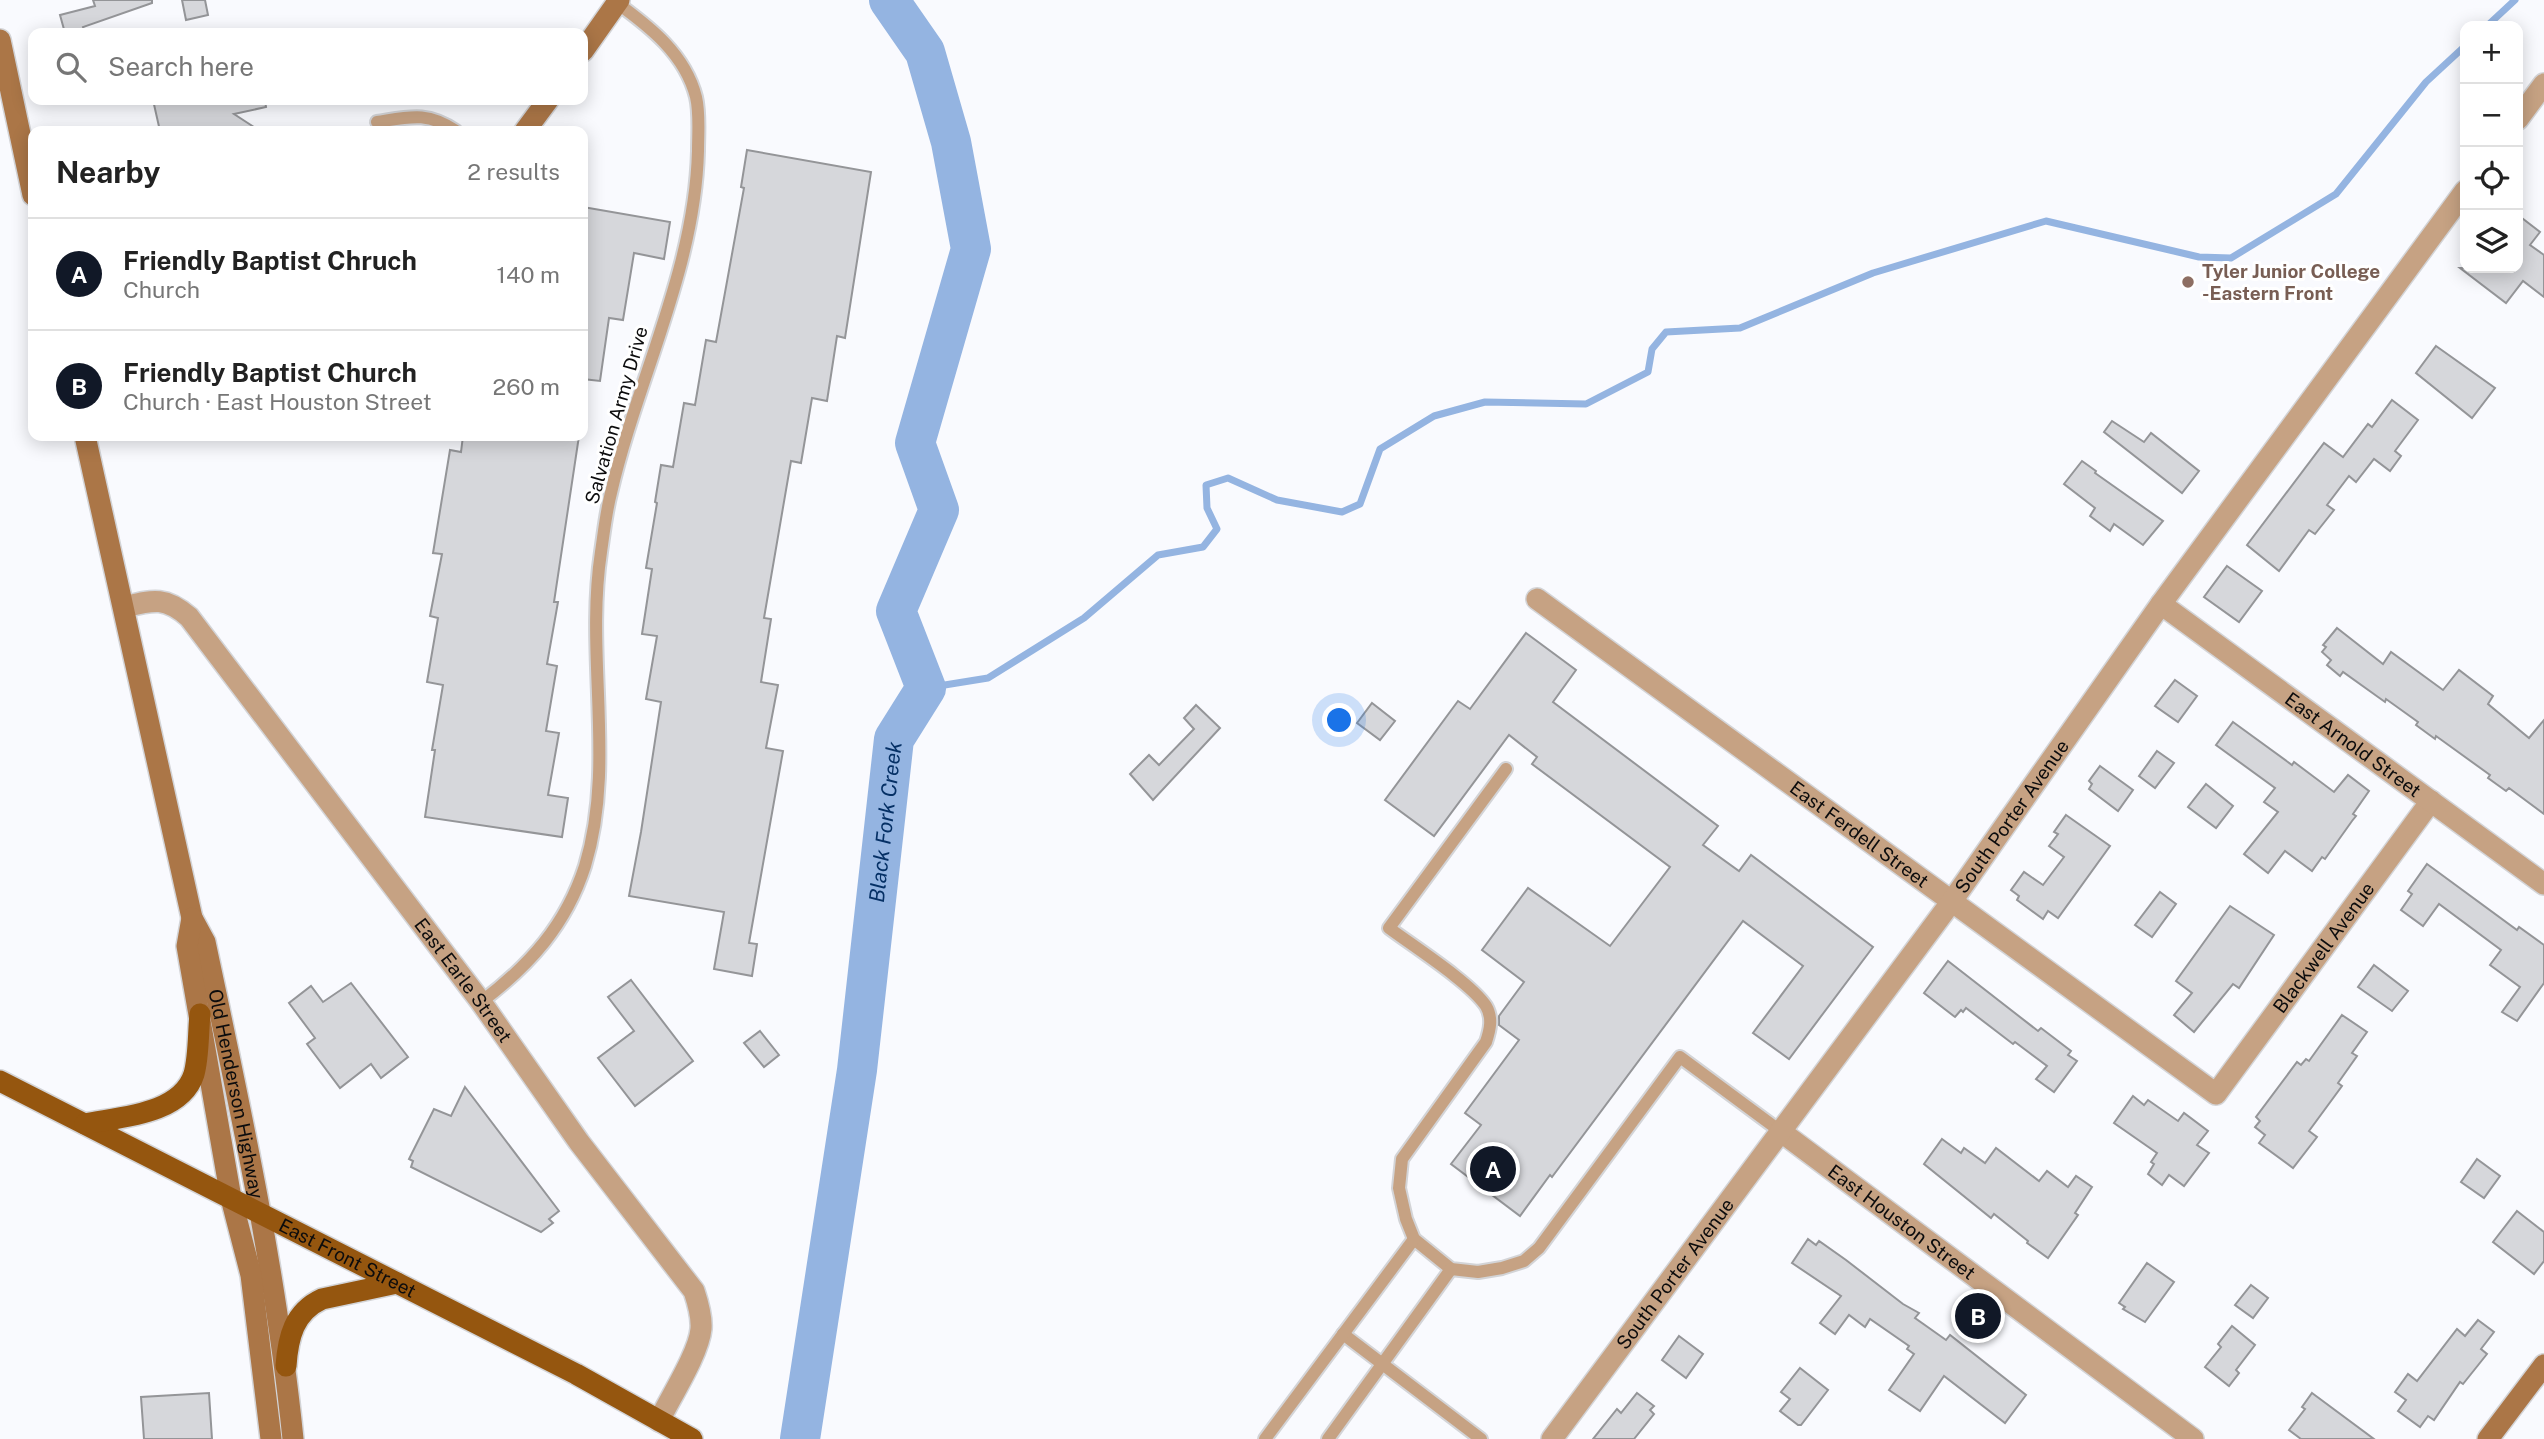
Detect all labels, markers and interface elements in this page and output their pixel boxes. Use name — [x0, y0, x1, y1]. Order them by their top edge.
map controls — [2460, 21, 2523, 273]
button: + — [2460, 21, 2523, 84]
search box — [28, 28, 588, 105]
icon: search — [52, 48, 90, 86]
text: Search here — [108, 51, 254, 82]
button: − — [2460, 84, 2523, 147]
button: locate — [2460, 147, 2523, 210]
text: Nearby — [56, 154, 160, 190]
text: 2 results — [467, 158, 560, 185]
button: layers — [2460, 210, 2523, 273]
text: Friendly Baptist Chruch — [123, 245, 417, 276]
place label: Tyler Junior College -Eastern Front — [2202, 260, 2380, 304]
text: A — [71, 261, 87, 288]
text: 140 m — [497, 261, 560, 288]
marker: Tyler Junior College -Eastern Front — [2180, 274, 2196, 290]
text: Church — [123, 276, 200, 303]
street label: Salvation Army Drive — [580, 324, 652, 506]
text: Friendly Baptist Church — [123, 357, 417, 388]
text: B — [71, 373, 87, 400]
text: 260 m — [493, 373, 560, 400]
text: Church · East Houston Street — [123, 388, 432, 415]
street label: East Arnold Street — [2281, 687, 2425, 801]
your location — [1322, 703, 1356, 737]
street label: South Porter Avenue — [1950, 735, 2073, 897]
water label: Black Fork Creek — [863, 739, 906, 904]
street label: East Ferdell Street — [1786, 776, 1933, 892]
street label: Blackwell Avenue — [2268, 878, 2379, 1017]
street label: East Earle Street — [410, 914, 517, 1046]
street label: Old Henderson Highway — [204, 987, 268, 1200]
pin: A — [1470, 1143, 1516, 1195]
street label: East Houston Street — [1824, 1160, 1980, 1284]
street label: South Porter Avenue — [1612, 1194, 1738, 1354]
street label: East Front Street — [275, 1214, 420, 1302]
pin: B — [1955, 1290, 2001, 1342]

